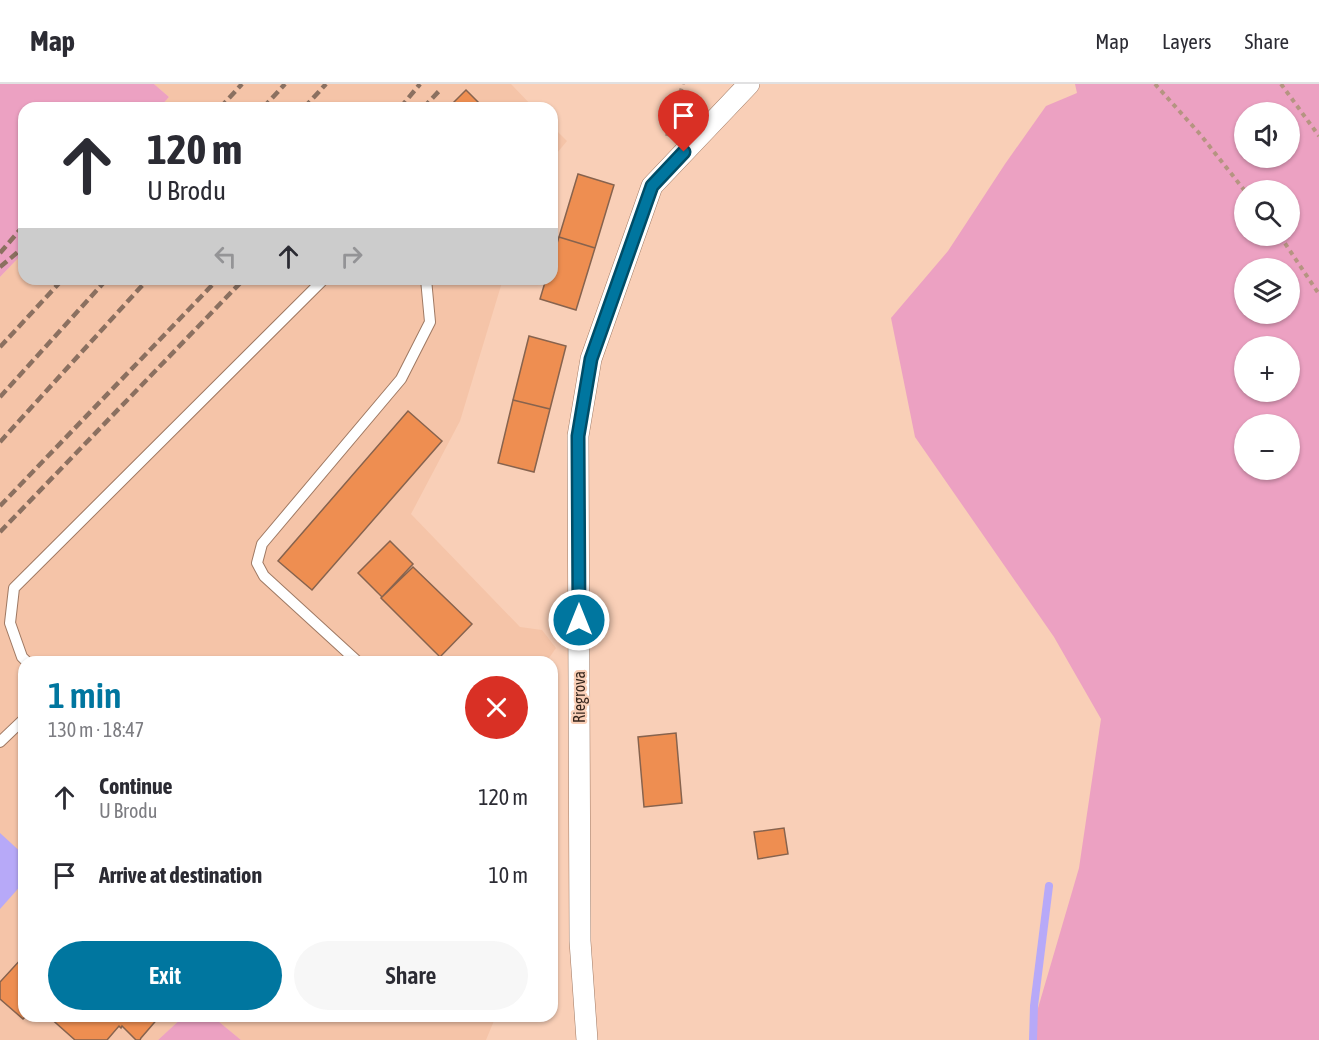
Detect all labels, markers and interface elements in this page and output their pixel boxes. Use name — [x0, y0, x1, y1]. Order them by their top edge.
text: Map — [30, 25, 75, 57]
text: Map — [1095, 29, 1129, 53]
text: Layers — [1162, 29, 1212, 53]
text: Share — [1245, 29, 1289, 53]
pin — [658, 90, 709, 152]
icon: arrive — [667, 99, 700, 132]
map controls — [1234, 102, 1300, 480]
button: sound — [1234, 102, 1300, 168]
text: 120 m — [147, 125, 242, 173]
icon: ahead — [48, 126, 126, 204]
text: U Brodu — [147, 175, 226, 206]
button: search — [1234, 180, 1300, 246]
icon: left — [209, 240, 242, 273]
icon: ahead — [272, 240, 305, 273]
icon: right — [335, 240, 368, 273]
button: layers — [1234, 258, 1300, 324]
button: + — [1234, 336, 1300, 402]
button: − — [1234, 414, 1300, 480]
position arrow — [547, 588, 611, 652]
street label: Riegrova — [570, 671, 589, 723]
text: 1 min — [48, 674, 122, 716]
button: close — [465, 676, 528, 739]
text: 130 m · 18:47 — [48, 718, 144, 741]
text: Continue — [99, 773, 173, 799]
icon: ahead — [48, 781, 81, 814]
text: 120 m — [478, 784, 528, 810]
text: U Brodu — [99, 799, 157, 822]
icon: arrive — [48, 859, 81, 892]
text: Arrive at destination — [99, 862, 262, 888]
text: 10 m — [488, 862, 528, 888]
button: Exit — [48, 941, 282, 1010]
button: Share — [294, 941, 528, 1010]

